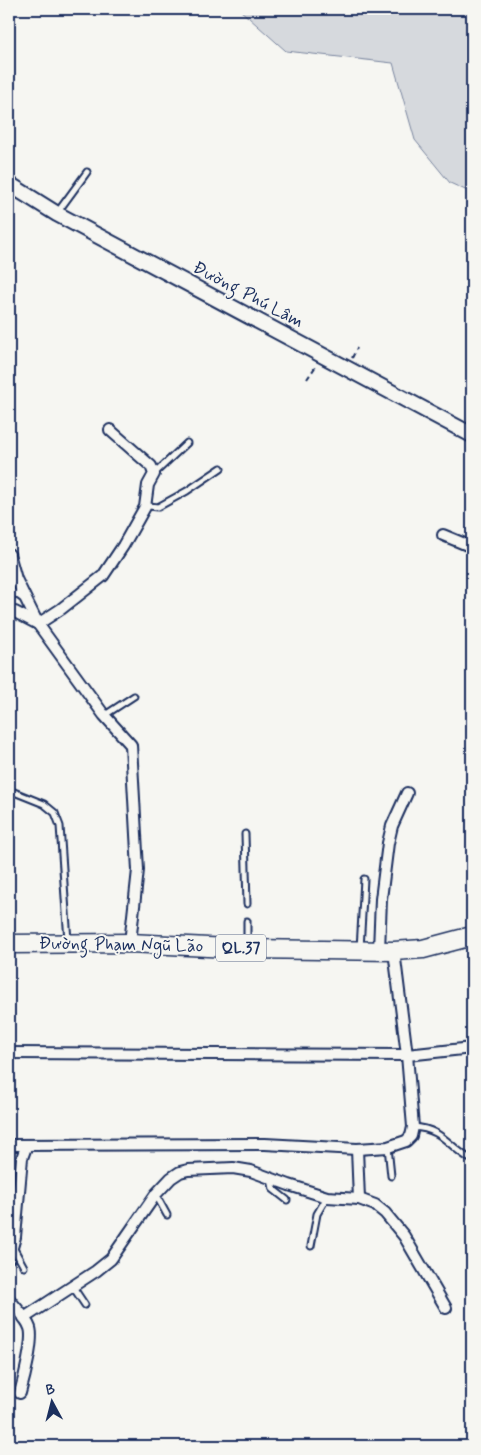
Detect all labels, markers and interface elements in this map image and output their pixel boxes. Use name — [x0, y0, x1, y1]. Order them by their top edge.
street label: Đường Phú Lâm — [188, 256, 308, 336]
street label: Đường Phạm Ngũ Lão — [39, 932, 203, 960]
road number: QL.37 — [216, 934, 266, 961]
north arrow — [28, 1378, 78, 1428]
text: B — [45, 1381, 56, 1400]

